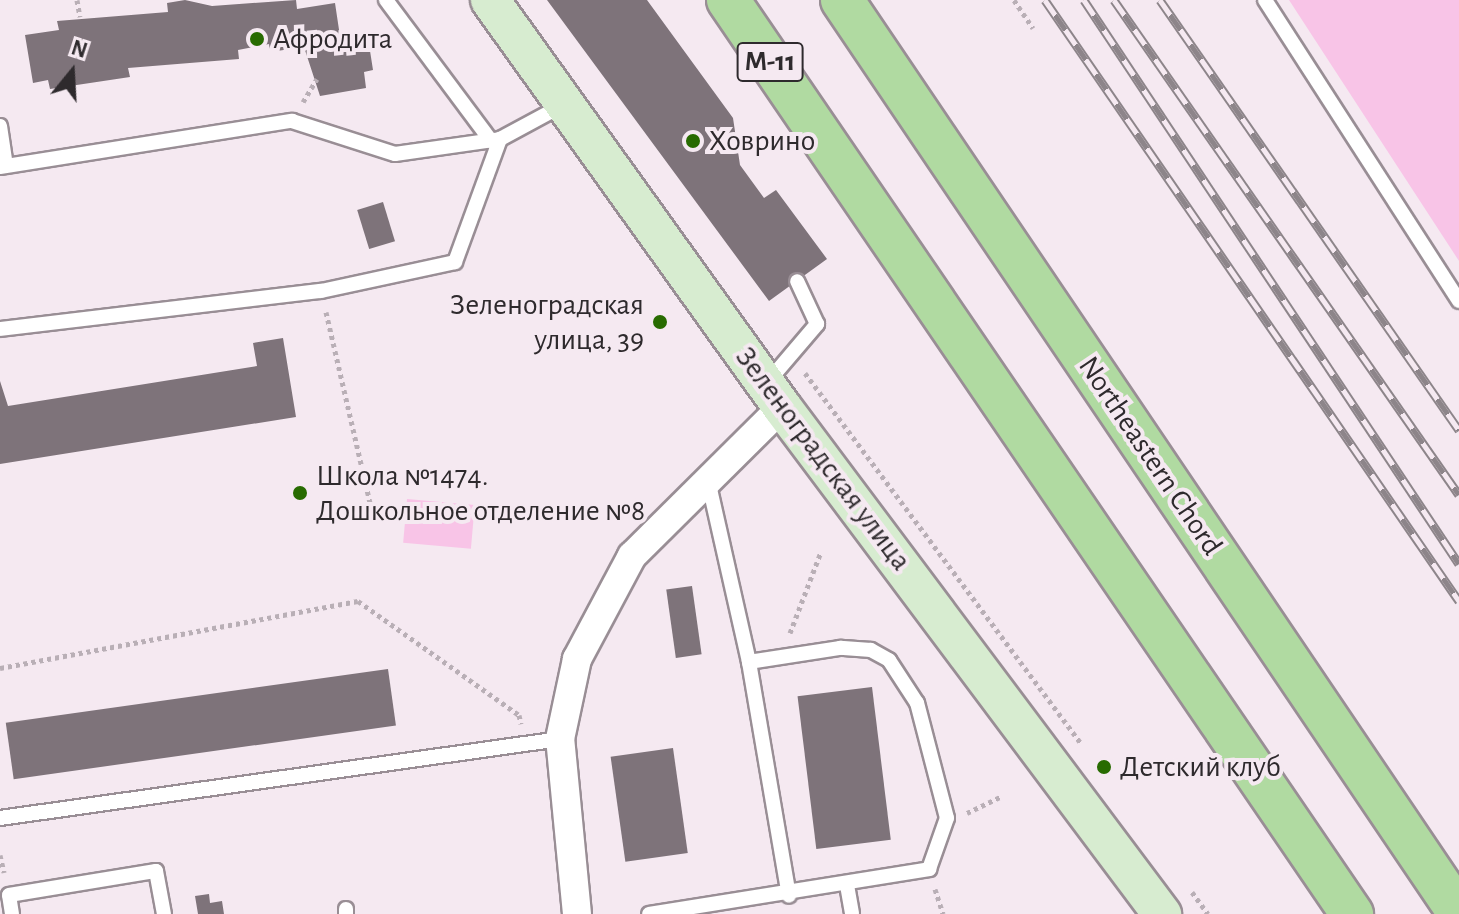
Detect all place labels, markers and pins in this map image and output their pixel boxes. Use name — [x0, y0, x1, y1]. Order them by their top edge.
place label: Афродита — [273, 21, 393, 57]
marker: Афродита — [248, 30, 266, 48]
place label: Ховрино — [709, 123, 815, 159]
marker: Ховрино — [684, 132, 702, 150]
place label: Зеленоградская улица, 39 — [450, 287, 644, 358]
marker: Зеленоградская улица, 39 — [651, 313, 669, 331]
place label: Школа №1474. Дошкольное отделение №8 — [316, 458, 645, 528]
marker: Школа №1474. Дошкольное отделение №8 — [291, 484, 309, 502]
place label: Детский клуб — [1120, 749, 1281, 785]
marker: Детский клуб — [1095, 758, 1113, 776]

